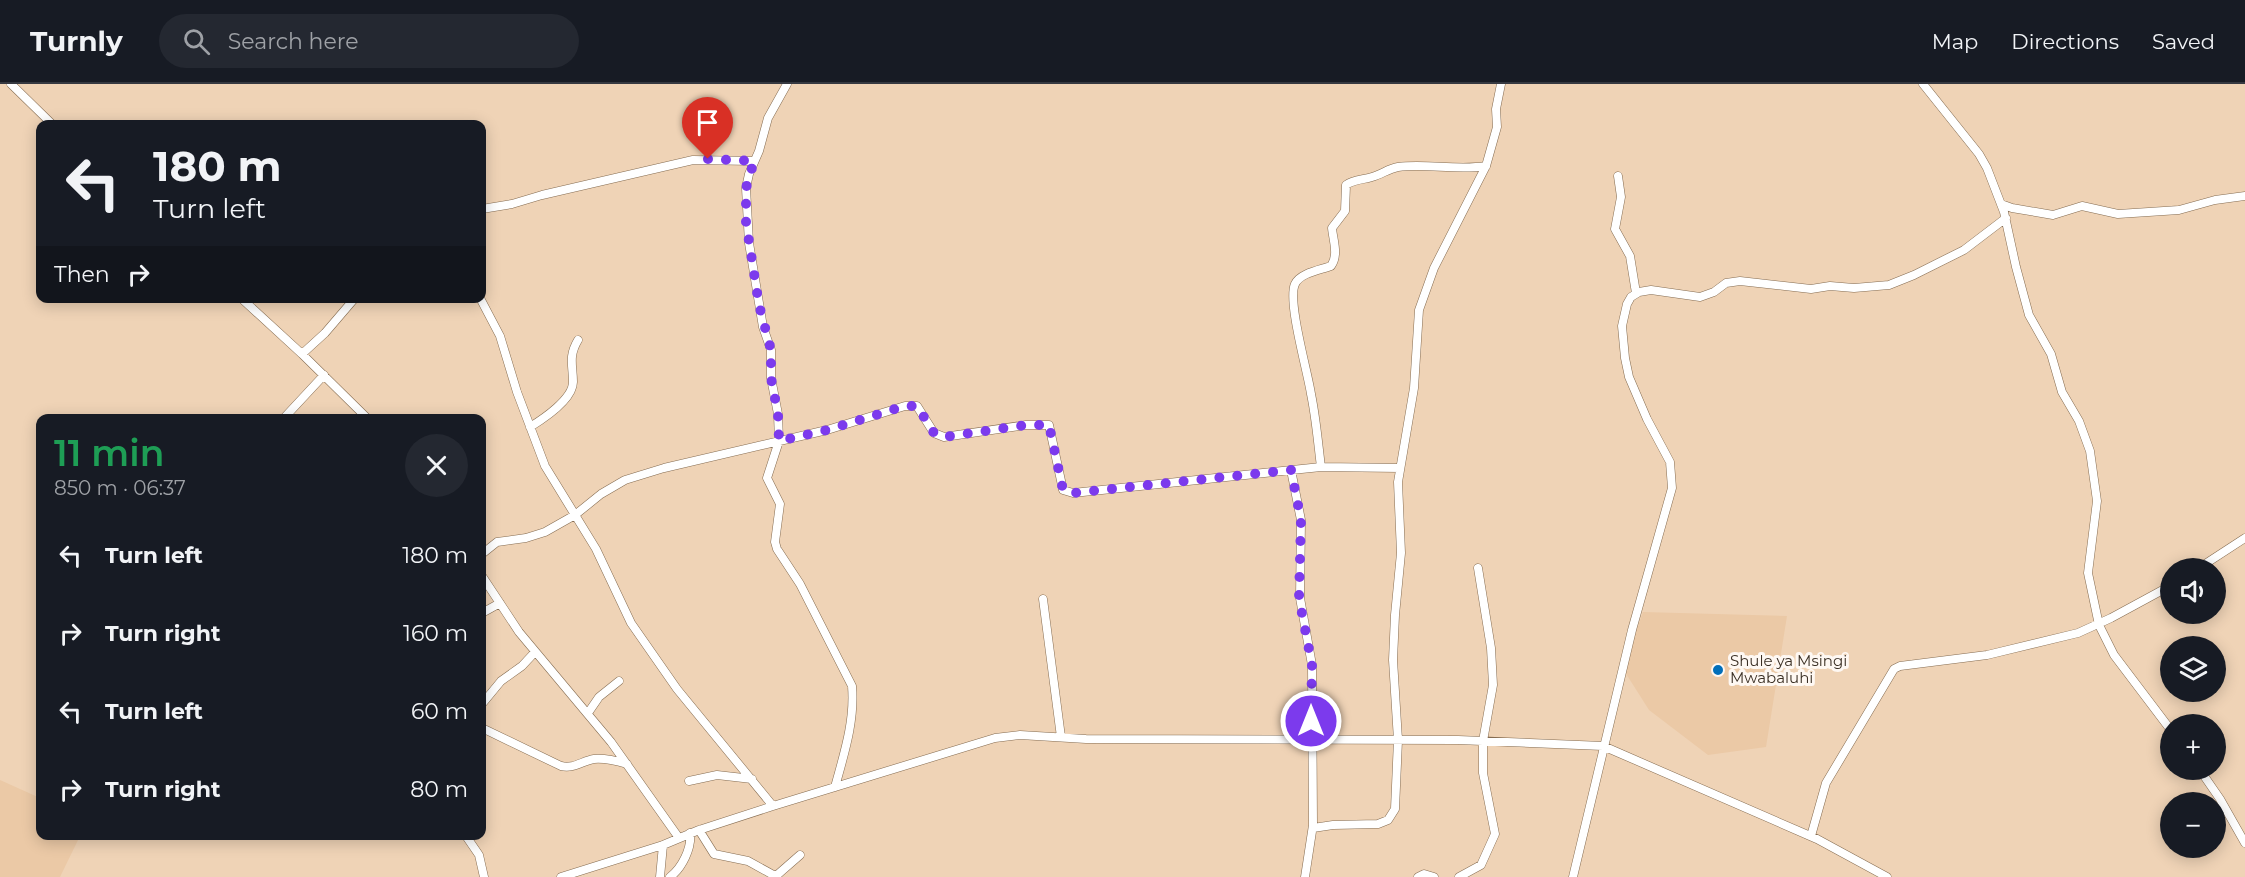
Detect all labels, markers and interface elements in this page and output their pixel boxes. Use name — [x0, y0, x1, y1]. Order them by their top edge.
search box — [159, 14, 579, 68]
text: Turnly — [30, 24, 123, 58]
icon: search — [180, 25, 213, 58]
text: Search here — [228, 28, 359, 55]
text: Map — [1932, 29, 1978, 54]
text: Directions — [2011, 29, 2119, 54]
text: Saved — [2152, 29, 2215, 54]
pin — [682, 97, 733, 159]
icon: arrive — [691, 106, 724, 139]
text: 180 m — [153, 140, 282, 192]
icon: left — [54, 144, 132, 222]
text: Turn left — [153, 192, 266, 225]
icon: right — [122, 258, 155, 291]
text: Then — [54, 261, 110, 288]
text: 11 min — [54, 431, 164, 475]
button: close — [405, 434, 468, 497]
text: 850 m · 06:37 — [54, 476, 186, 500]
icon: left — [54, 539, 87, 572]
text: Turn left — [105, 542, 203, 569]
text: 180 m — [402, 542, 468, 569]
map controls — [2160, 558, 2226, 858]
button: sound — [2160, 558, 2226, 624]
icon: right — [54, 617, 87, 650]
text: Turn right — [105, 620, 220, 647]
text: 160 m — [403, 620, 468, 647]
button: layers — [2160, 636, 2226, 702]
place label: Shule ya Msingi Mwabaluhi — [1730, 651, 1847, 687]
marker: Shule ya Msingi Mwabaluhi — [1711, 663, 1725, 677]
position arrow — [1279, 689, 1343, 753]
icon: left — [54, 695, 87, 728]
text: Turn left — [105, 698, 203, 725]
text: 60 m — [411, 698, 468, 725]
button: + — [2160, 714, 2226, 780]
icon: right — [54, 773, 87, 806]
text: Turn right — [105, 776, 220, 803]
text: 80 m — [410, 776, 468, 803]
button: − — [2160, 792, 2226, 858]

